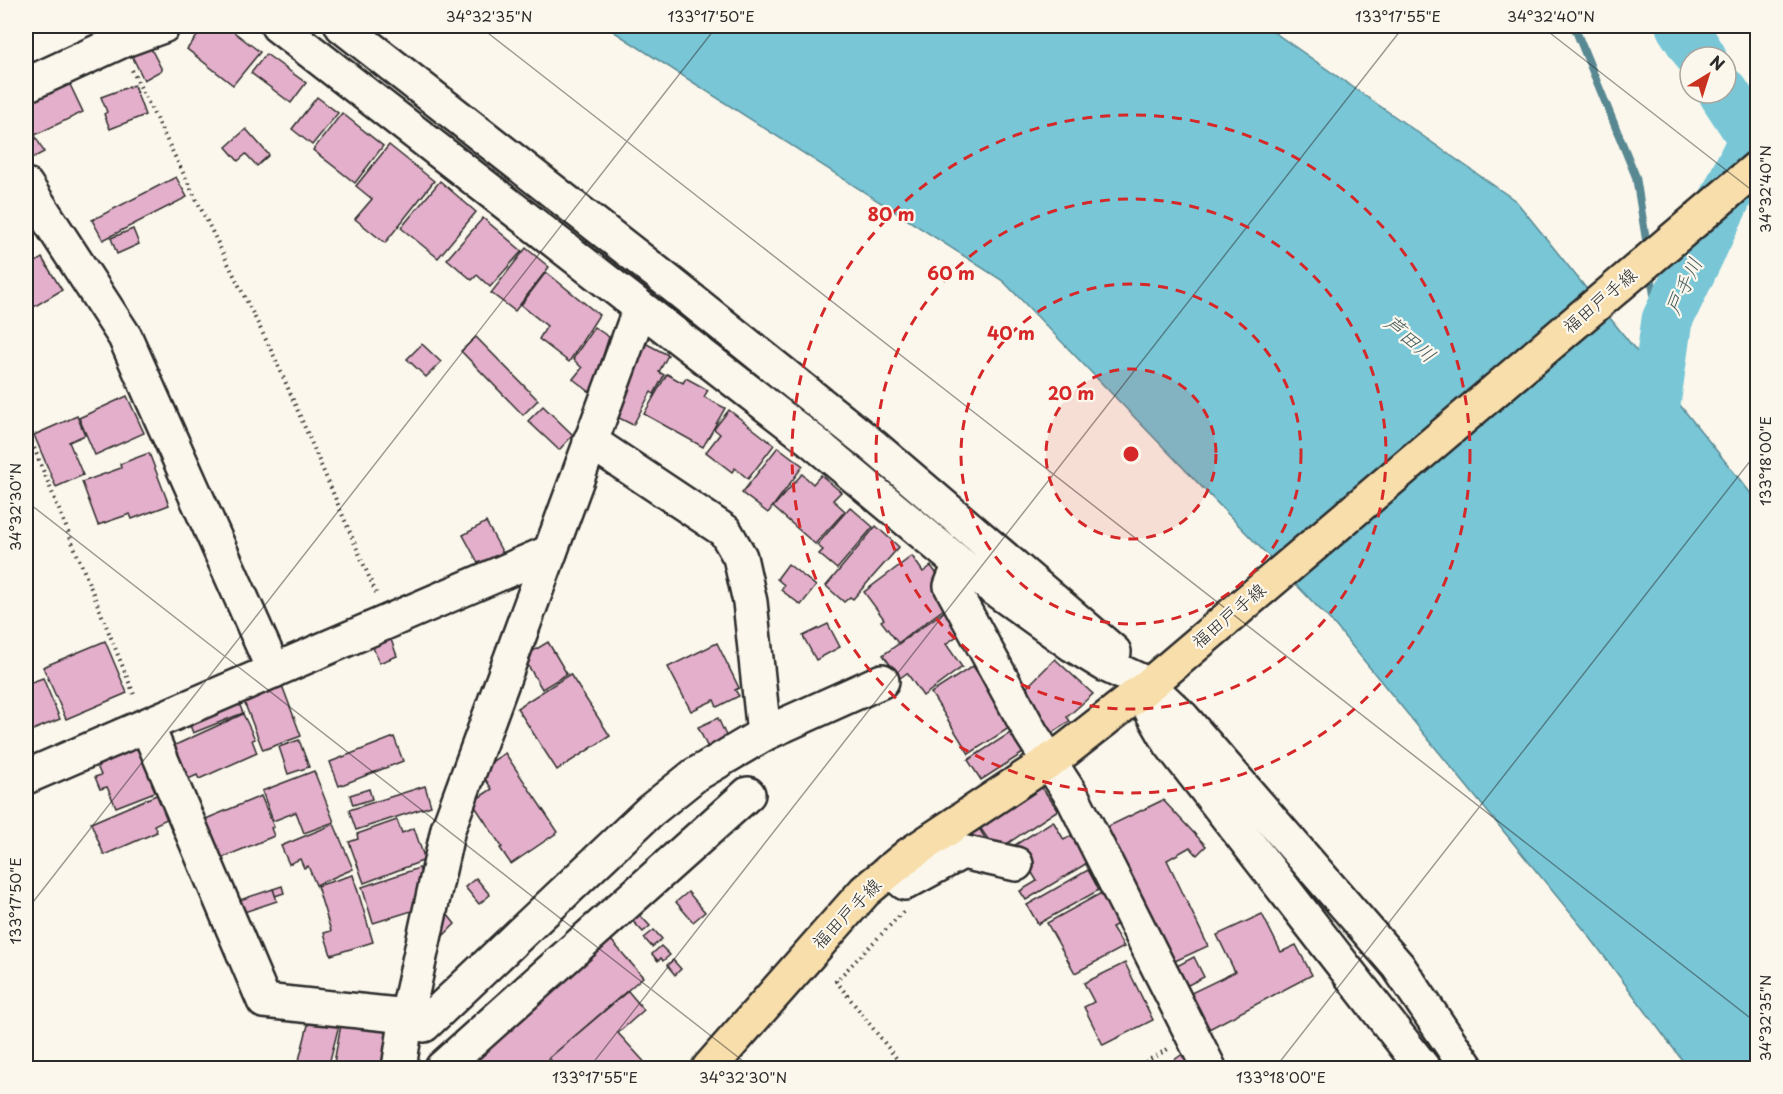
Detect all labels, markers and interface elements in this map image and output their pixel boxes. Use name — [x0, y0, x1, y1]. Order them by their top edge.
text: 34°32'35"N — [446, 4, 532, 27]
text: 133°17'50"E — [667, 4, 755, 27]
text: 133°17'55"E — [1355, 4, 1441, 27]
text: 34°32'40"N — [1507, 4, 1595, 27]
north arrow — [1678, 45, 1738, 105]
text: N — [1705, 49, 1730, 76]
text: 34°32'40"N — [1753, 145, 1776, 233]
text: 80 m — [867, 200, 915, 227]
water label: 戸手川 — [1657, 252, 1709, 319]
text: 60 m — [927, 259, 975, 286]
street label: 福田戸手線 — [1556, 261, 1642, 339]
water label: 芦田川 — [1378, 307, 1443, 369]
text: 40 m — [987, 319, 1035, 346]
text: 20 m — [1048, 379, 1094, 406]
text: 133°18'00"E — [1753, 416, 1776, 506]
centre of rings — [1121, 444, 1141, 464]
text: 34°32'30"N — [3, 463, 26, 551]
street label: 福田戸手線 — [1185, 576, 1271, 654]
text: 133°17'50"E — [3, 857, 26, 945]
street label: 福田戸手線 — [805, 871, 887, 955]
text: 34°32'35"N — [1753, 975, 1776, 1061]
text: 133°17'55"E — [552, 1065, 638, 1088]
text: 34°32'30"N — [699, 1065, 787, 1088]
text: 133°18'00"E — [1236, 1065, 1326, 1088]

